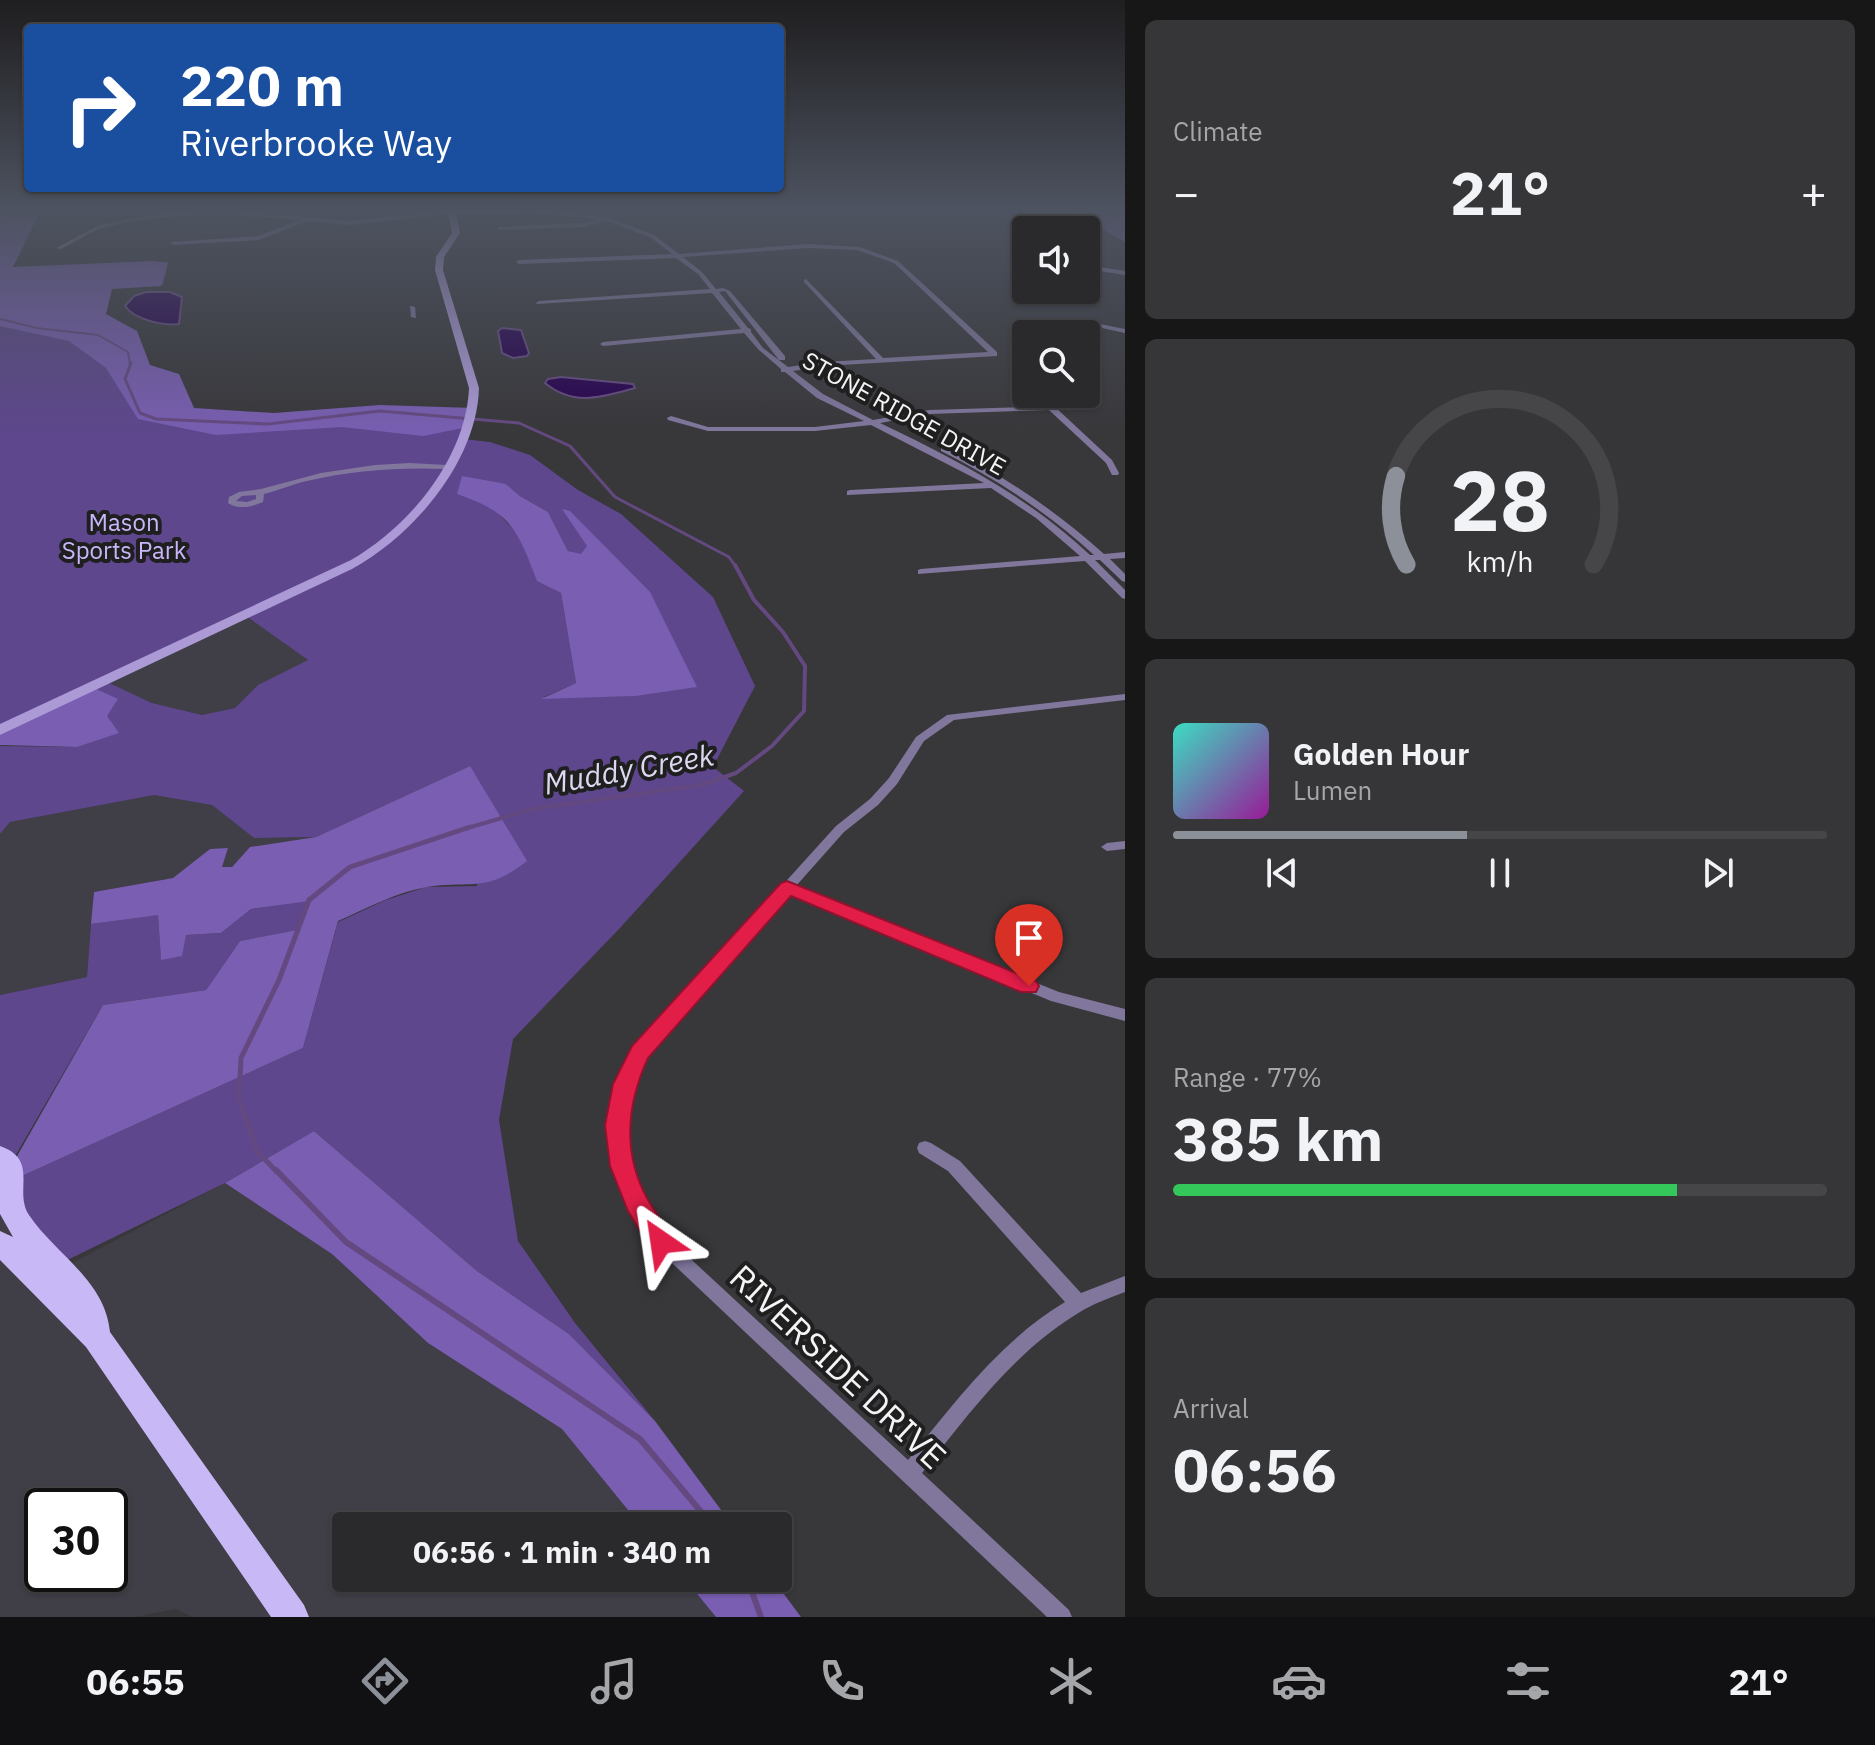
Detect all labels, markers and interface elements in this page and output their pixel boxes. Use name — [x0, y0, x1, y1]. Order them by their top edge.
text: 220 m — [180, 49, 344, 121]
icon: right — [48, 56, 152, 160]
text: Climate — [1173, 114, 1263, 148]
text: Riverbrooke Way — [180, 119, 452, 166]
text: 21° — [1450, 153, 1550, 232]
text: − — [1173, 164, 1199, 221]
text: + — [1801, 164, 1827, 221]
map controls — [1012, 216, 1100, 408]
button: sound — [1012, 216, 1100, 304]
button: search — [1012, 320, 1100, 408]
street label: STONE RIDGE DRIVE — [797, 344, 1012, 482]
text: 28 — [1450, 446, 1550, 554]
park label: Mason Sports Park — [62, 506, 187, 566]
text: km/h — [1466, 543, 1534, 580]
water label: Muddy Creek — [541, 734, 717, 803]
text: Golden Hour — [1293, 734, 1469, 773]
text: Lumen — [1293, 773, 1372, 807]
icon: previous — [1260, 851, 1304, 895]
icon: pause — [1478, 851, 1522, 895]
icon: next — [1696, 851, 1740, 895]
pin — [995, 904, 1063, 986]
icon: arrive — [1007, 916, 1051, 960]
text: Range · 77% — [1173, 1060, 1322, 1094]
text: 385 km — [1173, 1099, 1383, 1178]
position arrow — [619, 1200, 703, 1284]
street label: RIVERSIDE DRIVE — [721, 1255, 956, 1478]
text: Arrival — [1173, 1391, 1249, 1425]
text: 06:56 — [1173, 1430, 1337, 1509]
speed limit sign: 30 — [24, 1488, 128, 1592]
text: 06:56 · 1 min · 340 m — [413, 1532, 711, 1571]
icon: directions — [357, 1653, 413, 1709]
icon: music — [586, 1653, 642, 1709]
icon: phone — [814, 1653, 870, 1709]
icon: climate — [1043, 1653, 1099, 1709]
icon: car — [1271, 1653, 1327, 1709]
icon: filters — [1500, 1653, 1556, 1709]
text: 06:55 — [86, 1658, 185, 1705]
text: 21° — [1729, 1658, 1789, 1705]

